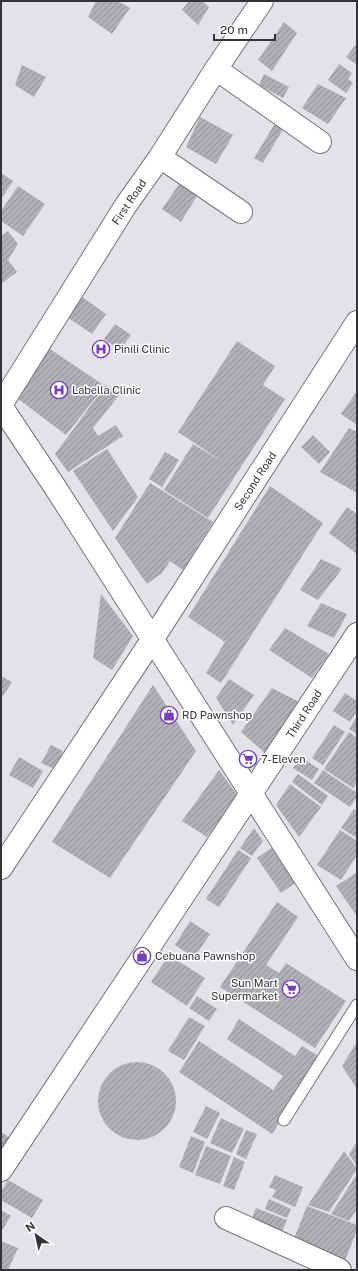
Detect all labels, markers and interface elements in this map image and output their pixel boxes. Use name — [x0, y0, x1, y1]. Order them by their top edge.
scale bar — [214, 16, 275, 42]
text: 20 m — [220, 23, 248, 37]
street label: First Road — [109, 177, 149, 227]
hospital icon: Pinili Clinic — [91, 339, 111, 359]
place label: Pinili Clinic — [114, 343, 170, 355]
hospital icon: Labella Clinic — [49, 380, 69, 400]
place label: Labella Clinic — [72, 384, 141, 396]
street label: Second Road — [232, 449, 278, 513]
street label: Third Road — [284, 688, 324, 740]
shop icon: RD Pawnshop — [159, 705, 179, 725]
place label: RD Pawnshop — [182, 709, 253, 721]
supermarket icon: 7-Eleven — [238, 749, 258, 769]
place label: 7-Eleven — [261, 753, 306, 765]
shop icon: Cebuana Pawnshop — [132, 946, 152, 966]
place label: Cebuana Pawnshop — [155, 950, 256, 962]
place label: Sun Mart Supermarket — [211, 977, 278, 1002]
supermarket icon: Sun Mart Supermarket — [281, 979, 301, 999]
north arrow — [16, 1215, 56, 1255]
text: N — [23, 1219, 37, 1234]

